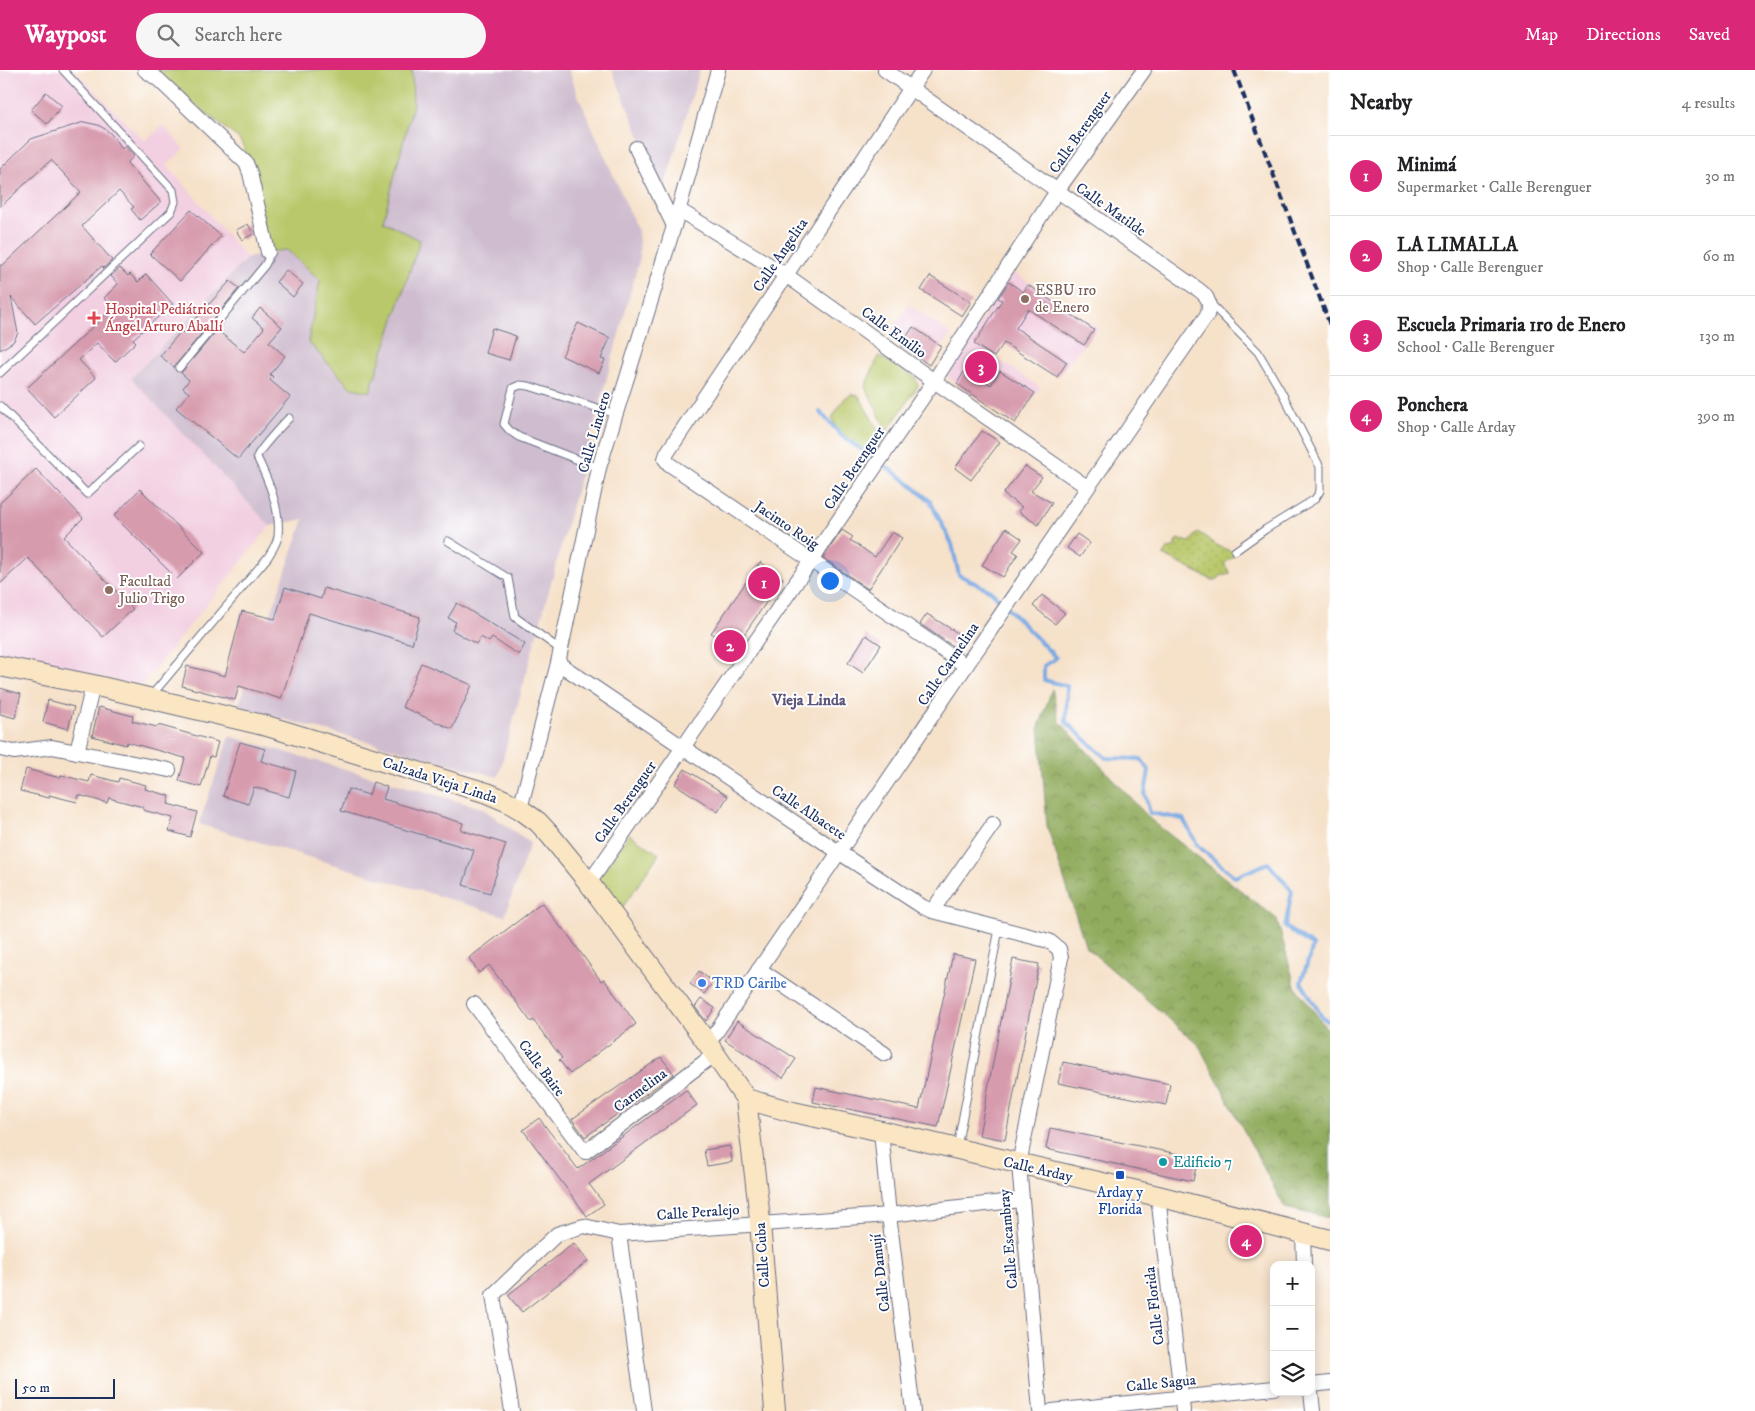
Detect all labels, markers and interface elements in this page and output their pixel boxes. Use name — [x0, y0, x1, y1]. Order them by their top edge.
search box — [136, 13, 486, 58]
text: Waypost — [25, 20, 106, 50]
icon: search — [154, 21, 182, 49]
text: Search here — [194, 24, 282, 47]
text: Map — [1525, 24, 1558, 46]
text: Directions — [1586, 24, 1661, 46]
text: Saved — [1689, 24, 1730, 46]
street label: Calle Berenguer — [1045, 87, 1116, 177]
text: Nearby — [1350, 90, 1412, 116]
text: 4 results — [1682, 93, 1735, 113]
text: Minimá — [1397, 154, 1456, 177]
text: 1 — [1363, 166, 1369, 186]
text: 30 m — [1705, 166, 1735, 186]
text: Supermarket · Calle Berenguer — [1397, 177, 1592, 197]
street label: Calle Matilde — [1072, 178, 1150, 241]
street label: Calle Angelita — [749, 214, 812, 296]
text: LA LIMALLA — [1397, 234, 1518, 257]
text: 2 — [1362, 246, 1370, 266]
text: 60 m — [1703, 246, 1735, 266]
text: Shop · Calle Berenguer — [1397, 257, 1543, 277]
place label: ESBU 1ro de Enero — [1035, 281, 1096, 317]
marker: ESBU 1ro de Enero — [1019, 293, 1031, 305]
place label: Hospital Pediátrico Ángel Arturo Aballí — [105, 300, 224, 336]
street label: Calle Emilio — [857, 302, 930, 362]
marker: Hospital Pediátrico Ángel Arturo Aballí — [87, 311, 101, 325]
text: Escuela Primaria 1ro de Enero — [1397, 314, 1626, 337]
text: 3 — [1363, 326, 1369, 346]
text: 130 m — [1699, 326, 1735, 346]
text: School · Calle Berenguer — [1397, 337, 1554, 357]
pin: 3 — [965, 348, 997, 386]
street label: Calle Lindero — [574, 389, 615, 475]
text: Ponchera — [1397, 394, 1468, 417]
text: 4 — [1361, 406, 1371, 426]
text: 390 m — [1697, 406, 1735, 426]
text: Shop · Calle Arday — [1397, 417, 1516, 437]
street label: Calle Berenguer — [820, 423, 889, 514]
street label: Jacinto Roig — [749, 496, 823, 554]
pin: 1 — [748, 564, 780, 602]
your location — [817, 568, 843, 594]
place label: Facultad Julio Trigo — [117, 572, 185, 608]
marker: Facultad Julio Trigo — [103, 584, 115, 596]
street label: Calle Carmelina — [914, 618, 984, 710]
pin: 2 — [714, 627, 746, 665]
district label: Vieja Linda — [771, 690, 847, 710]
street label: Calzada Vieja Linda — [380, 753, 500, 808]
street label: Calle Berenguer — [590, 757, 661, 847]
street label: Calle Albacete — [768, 781, 850, 844]
place label: TRD Caribe — [712, 974, 787, 993]
marker: TRD Caribe — [696, 977, 708, 989]
street label: Calle Baire — [514, 1036, 569, 1100]
street label: Carmelina — [610, 1064, 671, 1117]
street label: Calle Arday — [1001, 1152, 1075, 1187]
place label: Edificio 7 — [1173, 1153, 1232, 1172]
marker: Edificio 7 — [1157, 1156, 1169, 1168]
marker: Arday y Florida — [1114, 1169, 1126, 1181]
place label: Arday y Florida — [1097, 1183, 1144, 1219]
street label: Calle Escambray — [995, 1187, 1022, 1290]
street label: Calle Peralejo — [656, 1200, 740, 1225]
street label: Calle Cuba — [751, 1221, 774, 1288]
pin: 4 — [1230, 1222, 1262, 1260]
street label: Calle Damují — [866, 1232, 895, 1313]
map controls — [1270, 1261, 1315, 1396]
button: + — [1270, 1261, 1315, 1306]
street label: Calle Florida — [1140, 1265, 1169, 1346]
button: − — [1270, 1306, 1315, 1351]
button: layers — [1270, 1351, 1315, 1396]
street label: Calle Sagua — [1125, 1370, 1197, 1397]
scale bar — [15, 1376, 115, 1399]
text: 50 m — [22, 1379, 50, 1397]

